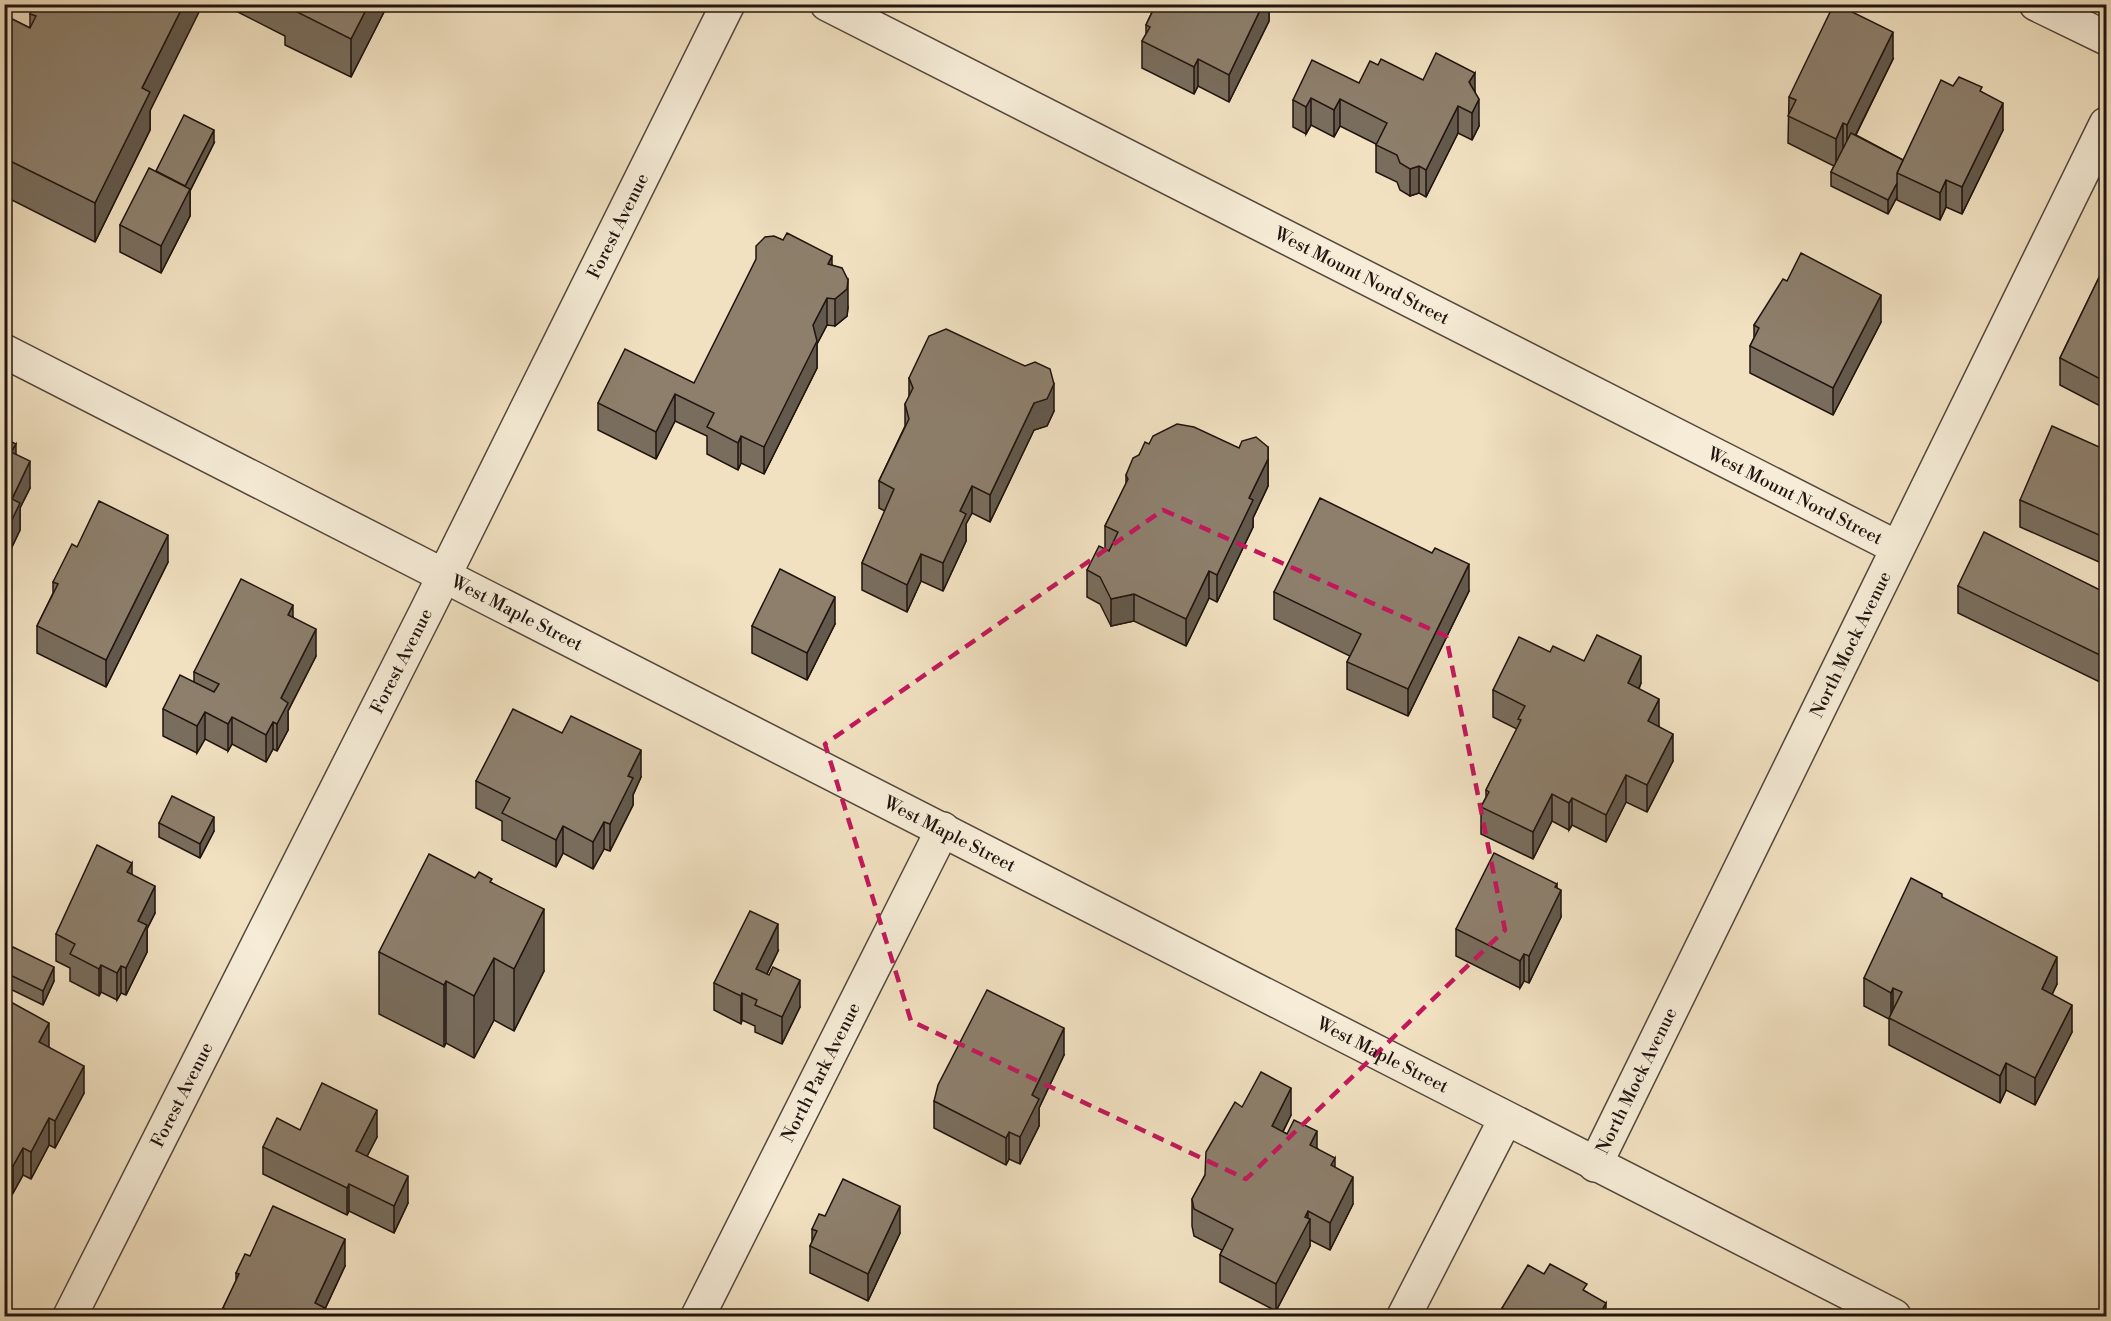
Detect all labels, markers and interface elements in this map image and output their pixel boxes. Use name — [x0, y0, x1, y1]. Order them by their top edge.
street label: Forest Avenue — [582, 169, 654, 282]
street label: West Mount Nord Street — [1270, 221, 1454, 330]
street label: West Mount Nord Street — [1703, 441, 1887, 550]
street label: North Mock Avenue — [1805, 567, 1896, 721]
street label: West Maple Street — [446, 569, 587, 656]
street label: Forest Avenue — [365, 605, 437, 717]
street label: West Maple Street — [879, 790, 1020, 877]
street label: North Park Avenue — [776, 999, 865, 1146]
street label: North Mock Avenue — [1591, 1004, 1682, 1158]
street label: West Maple Street — [1312, 1011, 1453, 1098]
street label: Forest Avenue — [146, 1038, 218, 1151]

